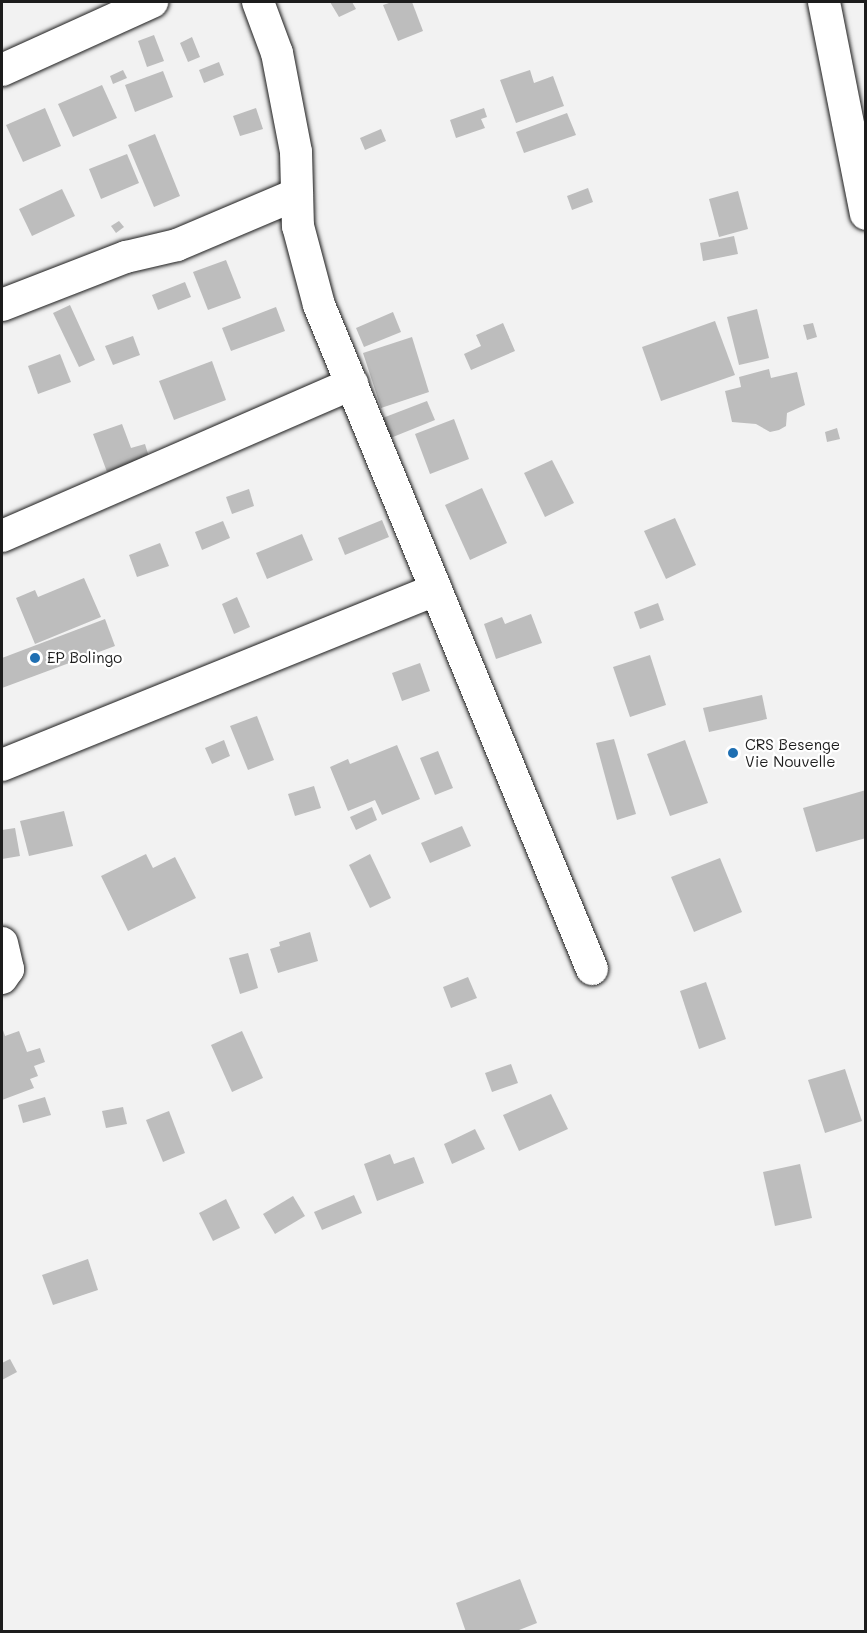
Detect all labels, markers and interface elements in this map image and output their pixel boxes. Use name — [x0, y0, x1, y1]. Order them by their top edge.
place label: EP Bolingo — [47, 649, 122, 667]
marker: EP Bolingo — [28, 651, 42, 665]
place label: CRS Besenge Vie Nouvelle — [745, 735, 840, 770]
marker: CRS Besenge Vie Nouvelle — [726, 746, 740, 760]

